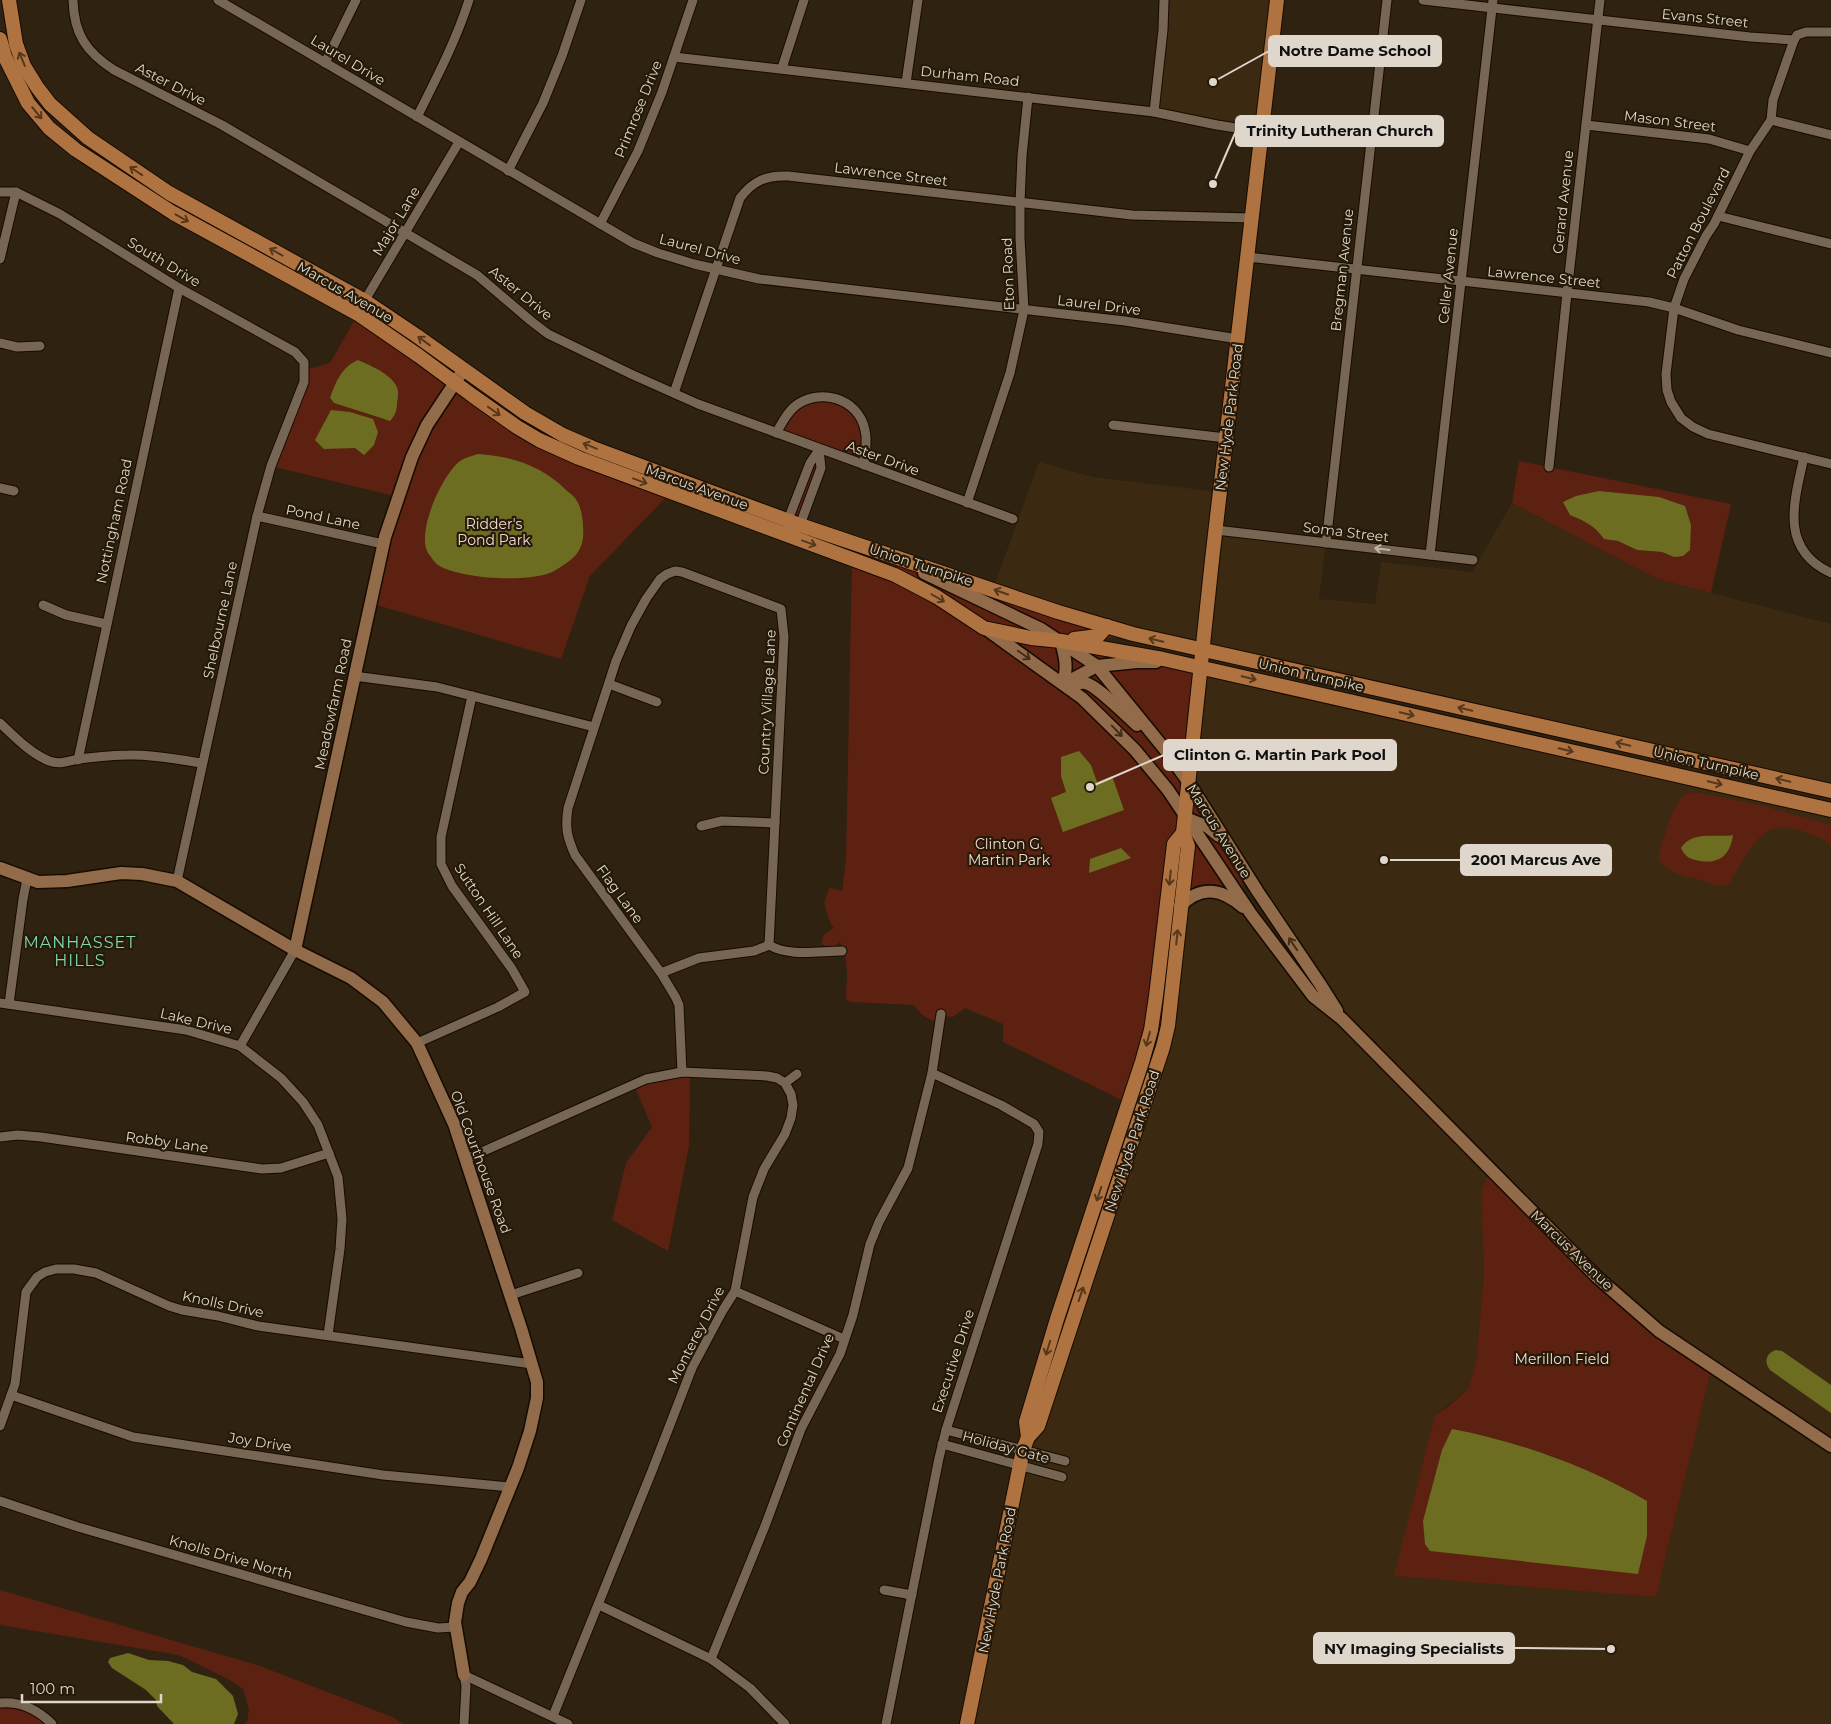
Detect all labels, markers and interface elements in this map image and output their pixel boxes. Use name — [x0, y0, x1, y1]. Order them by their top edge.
street label: Evans Street — [1661, 4, 1750, 32]
street label: Laurel Drive — [307, 31, 389, 89]
callout: Notre Dame School — [1269, 36, 1441, 66]
text: Notre Dame School — [1279, 41, 1431, 60]
one-way arrow — [16, 52, 26, 67]
street label: Primrose Drive — [610, 58, 666, 160]
street label: Aster Drive — [133, 59, 209, 109]
street label: Durham Road — [920, 62, 1020, 90]
street label: Mason Street — [1623, 106, 1717, 136]
one-way arrow — [31, 107, 42, 120]
callout: Trinity Lutheran Church — [1236, 116, 1443, 146]
text: Trinity Lutheran Church — [1247, 121, 1433, 140]
street label: Gerard Avenue — [1549, 149, 1577, 255]
street label: Lawrence Street — [833, 158, 949, 190]
street label: Patton Boulevard — [1662, 164, 1734, 282]
one-way arrow — [129, 165, 143, 176]
street label: Major Lane — [368, 183, 424, 259]
street label: Bregman Avenue — [1327, 208, 1357, 332]
one-way arrow — [174, 214, 189, 223]
street label: Celler Avenue — [1434, 227, 1462, 325]
street label: Laurel Drive — [657, 229, 743, 269]
street label: South Drive — [124, 233, 204, 291]
street label: Eton Road — [998, 237, 1018, 311]
one-way arrow — [270, 247, 284, 257]
street label: Marcus Avenue — [294, 257, 396, 327]
street label: Aster Drive — [486, 262, 556, 324]
street label: Lawrence Street — [1486, 262, 1602, 292]
street label: Laurel Drive — [1056, 291, 1142, 319]
one-way arrow — [417, 336, 431, 346]
street label: New Hyde Park Road — [1211, 342, 1247, 492]
one-way arrow — [487, 406, 501, 416]
street label: Aster Drive — [844, 436, 922, 480]
one-way arrow — [583, 441, 598, 451]
street label: Nottingham Road — [92, 457, 136, 585]
street label: Marcus Avenue — [643, 460, 751, 514]
one-way arrow — [632, 477, 647, 486]
street label: Pond Lane — [284, 500, 362, 534]
park label: Ridder's Pond Park — [457, 515, 531, 549]
street label: Soma Street — [1302, 518, 1390, 546]
one-way arrow — [801, 539, 816, 548]
street label: Union Turnpike — [867, 540, 975, 590]
one-way arrow — [1374, 544, 1390, 554]
street label: Shelbourne Lane — [199, 560, 241, 680]
one-way arrow — [994, 587, 1009, 596]
one-way arrow — [931, 593, 945, 603]
street label: Country Village Lane — [754, 629, 780, 775]
one-way arrow — [1149, 635, 1165, 644]
street label: Meadowfarm Road — [310, 637, 356, 771]
one-way arrow — [1016, 650, 1030, 660]
street label: Union Turnpike — [1256, 654, 1366, 696]
one-way arrow — [1240, 674, 1256, 683]
one-way arrow — [1457, 704, 1473, 713]
one-way arrow — [1399, 710, 1415, 719]
one-way arrow — [1111, 725, 1123, 737]
one-way arrow — [1616, 739, 1632, 749]
callout: Clinton G. Martin Park Pool — [1164, 740, 1396, 770]
street label: Union Turnpike — [1651, 742, 1761, 784]
text: Clinton G. Martin Park Pool — [1174, 745, 1386, 764]
one-way arrow — [1558, 746, 1574, 755]
one-way arrow — [1776, 775, 1792, 784]
one-way arrow — [1706, 779, 1722, 788]
street label: Marcus Avenue — [1183, 781, 1255, 881]
park label: Clinton G. Martin Park — [968, 835, 1051, 869]
callout: 2001 Marcus Ave — [1461, 845, 1611, 875]
text: 2001 Marcus Ave — [1471, 850, 1601, 869]
street label: Sutton Hill Lane — [450, 860, 528, 962]
street label: Flag Lane — [593, 861, 647, 927]
one-way arrow — [1165, 870, 1175, 886]
one-way arrow — [1172, 930, 1182, 946]
district label: MANHASSET HILLS — [24, 933, 136, 970]
one-way arrow — [1288, 937, 1298, 951]
street label: Lake Drive — [158, 1004, 234, 1038]
one-way arrow — [1143, 1031, 1153, 1047]
street label: New Hyde Park Road — [1101, 1068, 1163, 1214]
street label: Old Courthouse Road — [447, 1088, 515, 1236]
street label: Robby Lane — [124, 1127, 210, 1157]
one-way arrow — [1094, 1186, 1103, 1201]
street label: Marcus Avenue — [1527, 1206, 1617, 1294]
street label: Monterey Drive — [664, 1283, 728, 1387]
street label: Knolls Drive — [181, 1287, 265, 1321]
one-way arrow — [1077, 1287, 1086, 1302]
street label: Executive Drive — [928, 1307, 978, 1415]
street label: Continental Drive — [772, 1330, 838, 1450]
one-way arrow — [1043, 1340, 1053, 1356]
park label: Merillon Field — [1515, 1350, 1609, 1368]
street label: Holiday Gate — [960, 1427, 1052, 1467]
street label: Joy Drive — [226, 1428, 293, 1456]
street label: New Hyde Park Road — [974, 1505, 1020, 1655]
street label: Knolls Drive North — [167, 1531, 295, 1583]
callout: NY Imaging Specialists — [1314, 1633, 1514, 1663]
text: NY Imaging Specialists — [1324, 1639, 1504, 1658]
scale bar — [22, 1672, 161, 1704]
text: 100 m — [30, 1679, 75, 1698]

